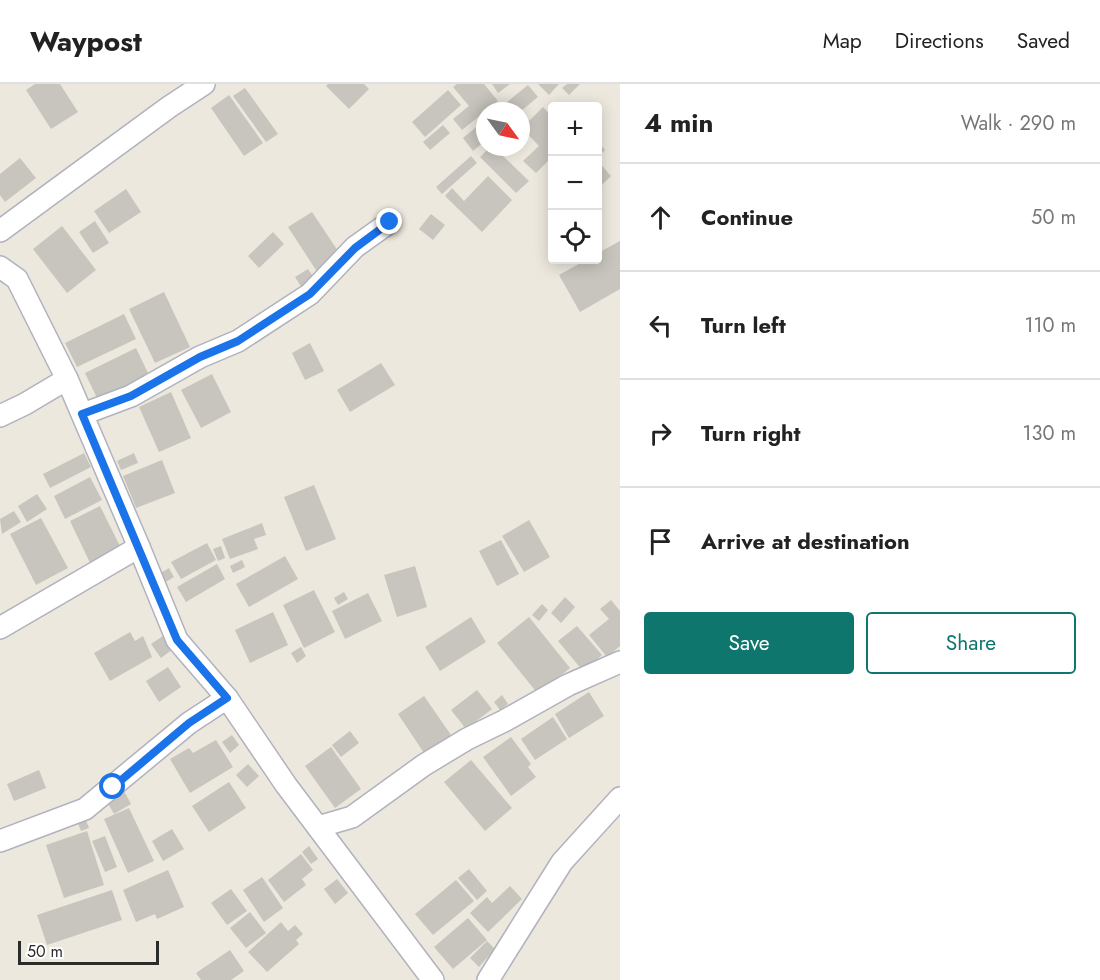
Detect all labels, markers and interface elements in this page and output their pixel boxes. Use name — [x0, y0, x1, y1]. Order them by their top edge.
text: Waypost — [30, 21, 142, 62]
text: Map — [823, 26, 862, 56]
text: Directions — [895, 26, 984, 56]
text: Saved — [1017, 26, 1070, 56]
north arrow — [476, 102, 530, 156]
map controls — [548, 102, 602, 264]
button: + — [548, 102, 602, 156]
text: 4 min — [644, 104, 713, 142]
text: Walk · 290 m — [961, 109, 1076, 138]
button: − — [548, 156, 602, 210]
icon: ahead — [644, 201, 677, 234]
text: Continue — [701, 201, 793, 233]
text: 50 m — [1031, 203, 1076, 232]
route end — [376, 208, 402, 234]
button: locate — [548, 210, 602, 264]
icon: left — [644, 309, 677, 342]
text: Turn left — [701, 309, 786, 341]
text: 110 m — [1024, 311, 1076, 340]
icon: right — [644, 417, 677, 450]
text: Turn right — [701, 417, 801, 449]
text: 130 m — [1022, 419, 1076, 448]
icon: arrive — [644, 525, 677, 558]
text: Arrive at destination — [701, 525, 910, 557]
button: Save — [644, 612, 854, 674]
button: Share — [866, 612, 1076, 674]
route start — [99, 773, 125, 799]
scale bar — [18, 938, 159, 966]
text: 50 m — [27, 940, 63, 963]

